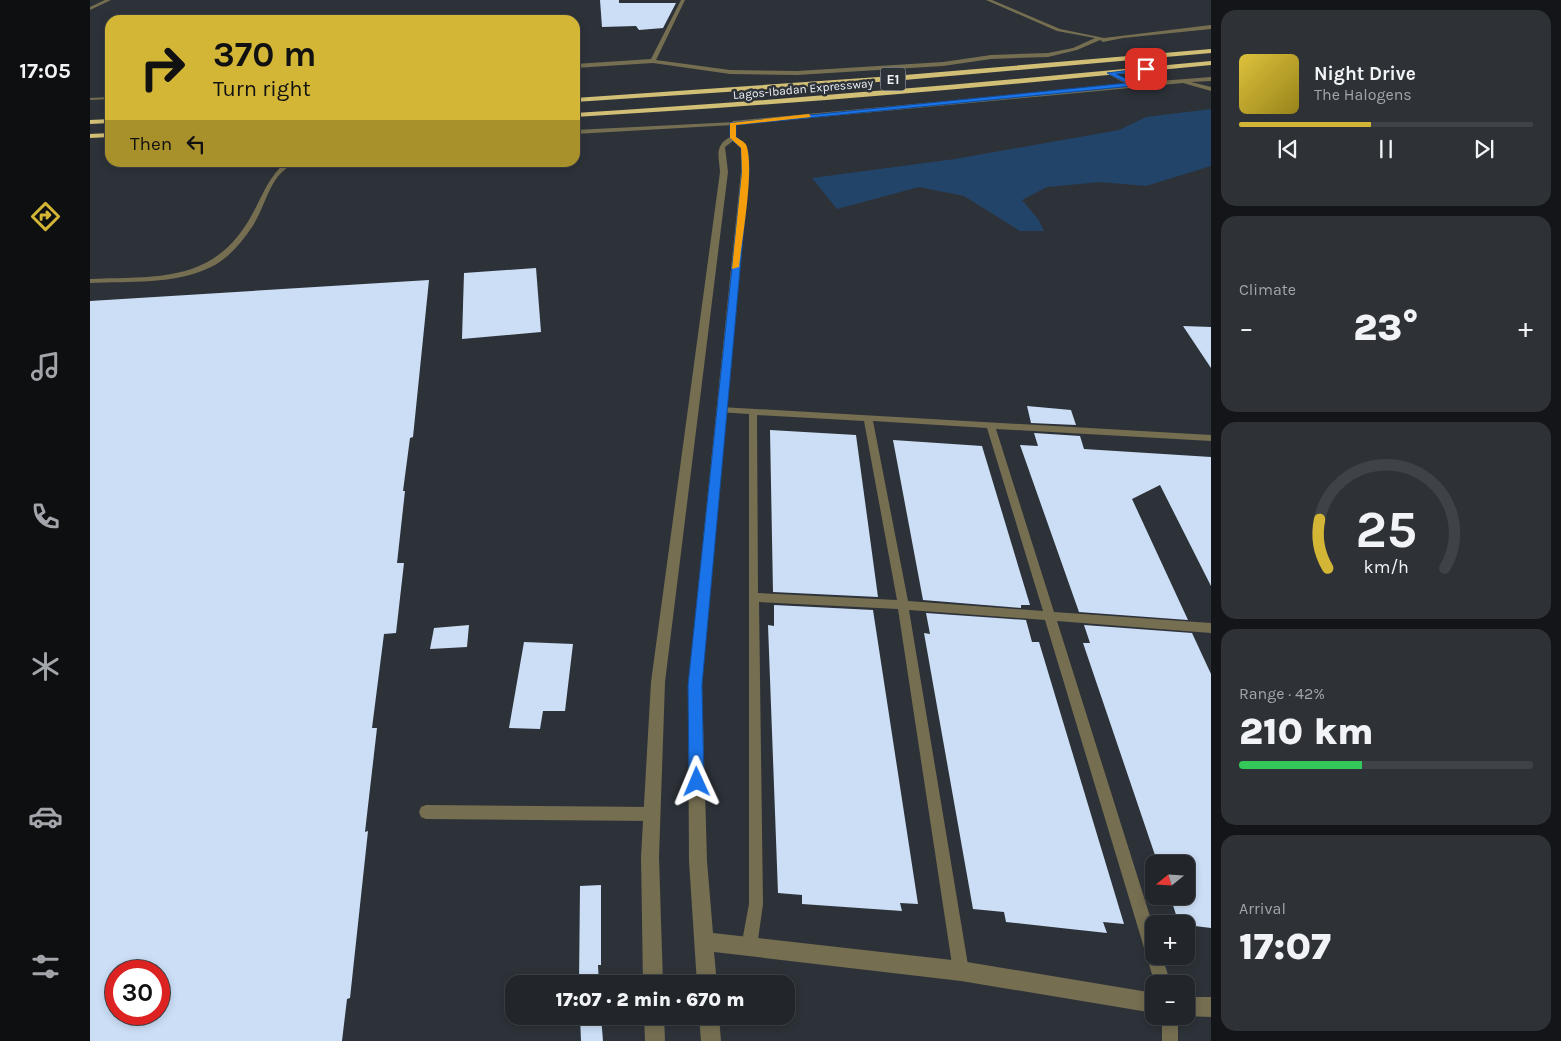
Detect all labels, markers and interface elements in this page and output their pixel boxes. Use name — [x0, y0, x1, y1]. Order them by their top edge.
text: 370 m — [213, 34, 316, 75]
icon: right — [130, 35, 195, 100]
pin — [1125, 48, 1167, 90]
icon: arrive — [1132, 55, 1160, 83]
text: 17:05 — [19, 58, 71, 84]
text: Night Drive — [1314, 63, 1416, 85]
road number: E1 — [880, 68, 906, 90]
text: Turn right — [213, 76, 311, 102]
street label: Lagos-Ibadan Expressway — [732, 76, 874, 102]
text: The Halogens — [1314, 85, 1412, 104]
icon: left — [182, 130, 210, 158]
text: Then — [130, 133, 172, 155]
icon: previous — [1274, 135, 1302, 163]
icon: pause — [1372, 135, 1400, 163]
icon: next — [1470, 135, 1498, 163]
icon: directions — [28, 199, 63, 234]
text: Climate — [1239, 280, 1296, 299]
text: 23° — [1353, 305, 1419, 350]
text: − — [1239, 311, 1254, 344]
text: + — [1518, 311, 1533, 344]
icon: music — [28, 349, 63, 384]
icon: phone — [28, 499, 63, 534]
text: 25 — [1355, 499, 1417, 560]
text: km/h — [1363, 557, 1409, 578]
icon: climate — [28, 649, 63, 684]
text: Range · 42% — [1239, 684, 1325, 703]
text: 210 km — [1239, 709, 1374, 754]
position arrow — [670, 755, 722, 807]
icon: car — [28, 799, 63, 834]
north arrow — [1145, 855, 1195, 905]
map controls — [1145, 855, 1195, 1025]
text: Arrival — [1239, 899, 1286, 918]
button: + — [1145, 915, 1195, 965]
text: 17:07 — [1239, 924, 1331, 969]
icon: filters — [28, 949, 63, 984]
speed limit sign: 30 — [105, 960, 170, 1025]
button: − — [1145, 975, 1195, 1025]
text: 17:07 · 2 min · 670 m — [555, 989, 745, 1011]

